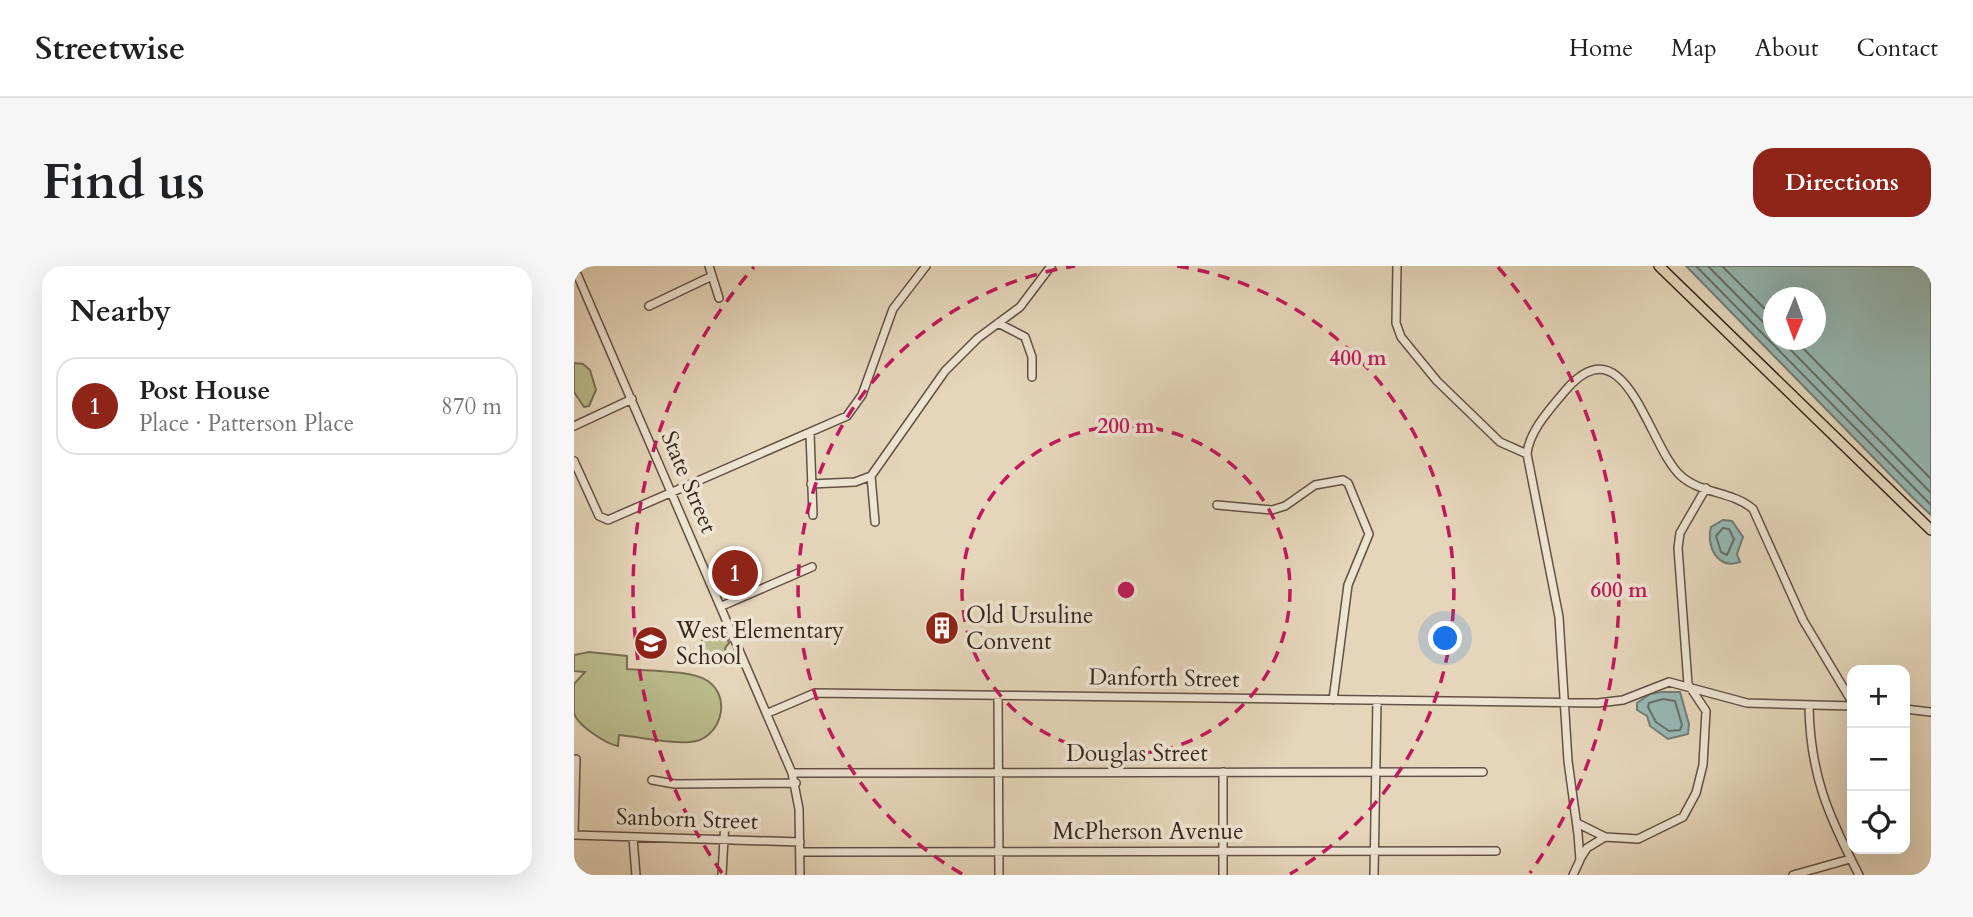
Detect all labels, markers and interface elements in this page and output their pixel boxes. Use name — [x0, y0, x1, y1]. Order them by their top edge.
text: Streetwise — [35, 26, 185, 71]
text: Home — [1569, 32, 1633, 65]
text: Map — [1671, 32, 1717, 65]
text: About — [1755, 32, 1819, 65]
text: Contact — [1857, 32, 1938, 65]
button: Directions — [1753, 148, 1931, 217]
text: Find us — [42, 149, 205, 216]
north arrow — [1763, 287, 1826, 350]
text: Nearby — [70, 291, 171, 332]
text: 400 m — [1329, 344, 1387, 373]
text: Post House — [139, 373, 270, 408]
text: 1 — [89, 391, 101, 422]
text: 870 m — [441, 391, 502, 422]
text: Place · Patterson Place — [139, 408, 354, 439]
text: 200 m — [1097, 412, 1155, 441]
street label: State Street — [654, 426, 724, 538]
pin: 1 — [712, 547, 758, 599]
text: 600 m — [1590, 576, 1648, 605]
centre of rings — [1114, 578, 1138, 602]
place label: Old Ursuline Convent — [966, 600, 1093, 657]
building icon: Old Ursuline Convent — [923, 609, 961, 647]
place label: West Elementary School — [675, 615, 844, 672]
your location — [1428, 621, 1462, 655]
school or university icon: West Elementary School — [632, 624, 670, 662]
street label: Danforth Street — [1088, 661, 1240, 695]
map controls — [1847, 665, 1910, 854]
button: + — [1847, 665, 1910, 728]
button: − — [1847, 728, 1910, 791]
street label: Douglas Street — [1066, 738, 1208, 769]
button: locate — [1847, 791, 1910, 854]
street label: Sanborn Street — [615, 801, 759, 837]
street label: McPherson Avenue — [1052, 816, 1244, 847]

